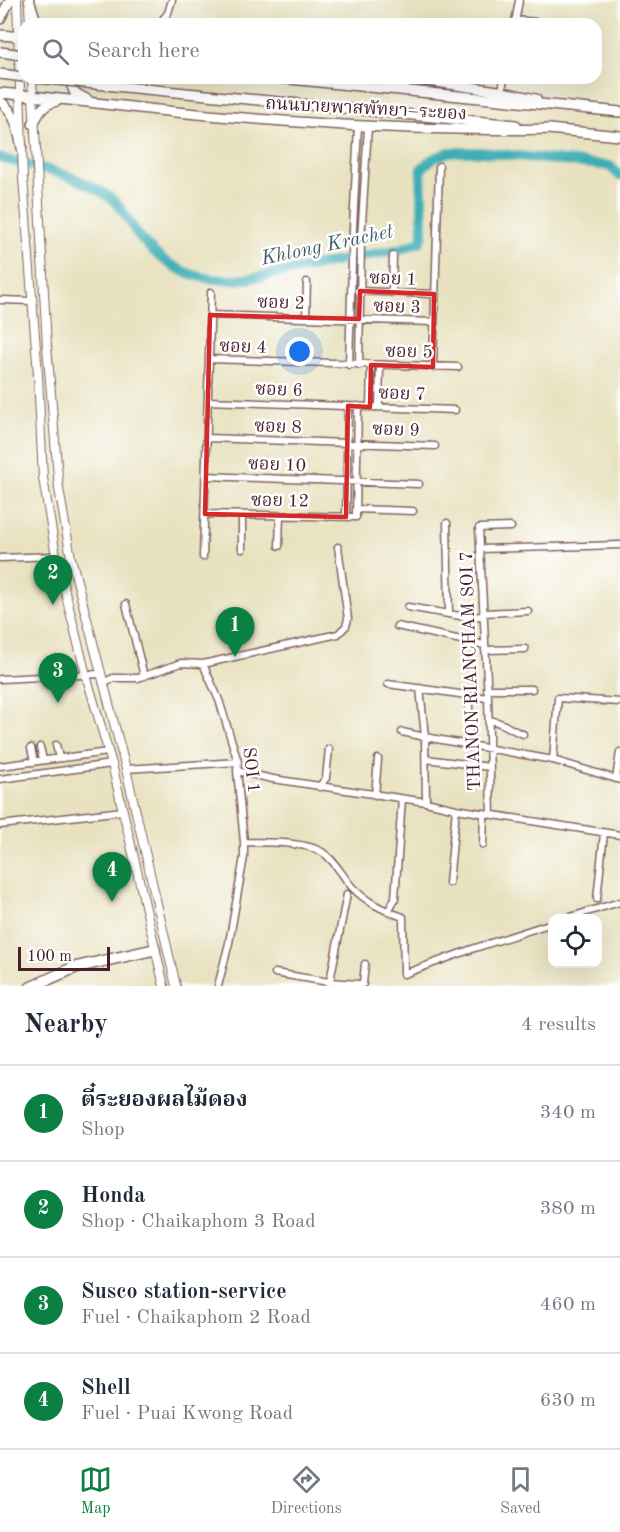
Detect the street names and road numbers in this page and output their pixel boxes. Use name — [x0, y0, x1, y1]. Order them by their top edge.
street label: ถนนบายพาสพัทยา–ระยอง — [265, 94, 467, 123]
street label: ซอย 1 — [369, 269, 417, 289]
street label: ซอย 2 — [257, 293, 305, 313]
street label: ซอย 3 — [373, 297, 421, 317]
street label: ซอย 4 — [219, 337, 267, 357]
street label: ซอย 5 — [385, 343, 433, 361]
street label: ซอย 6 — [255, 380, 303, 400]
street label: ซอย 7 — [378, 384, 426, 404]
street label: ซอย 8 — [254, 417, 302, 437]
street label: ซอย 9 — [372, 420, 420, 440]
street label: ซอย 10 — [248, 455, 306, 475]
street label: ซอย 12 — [251, 491, 309, 511]
street label: THANON RIANCHAM SOI 7 — [458, 551, 484, 791]
street label: SOI 1 — [239, 746, 263, 794]

